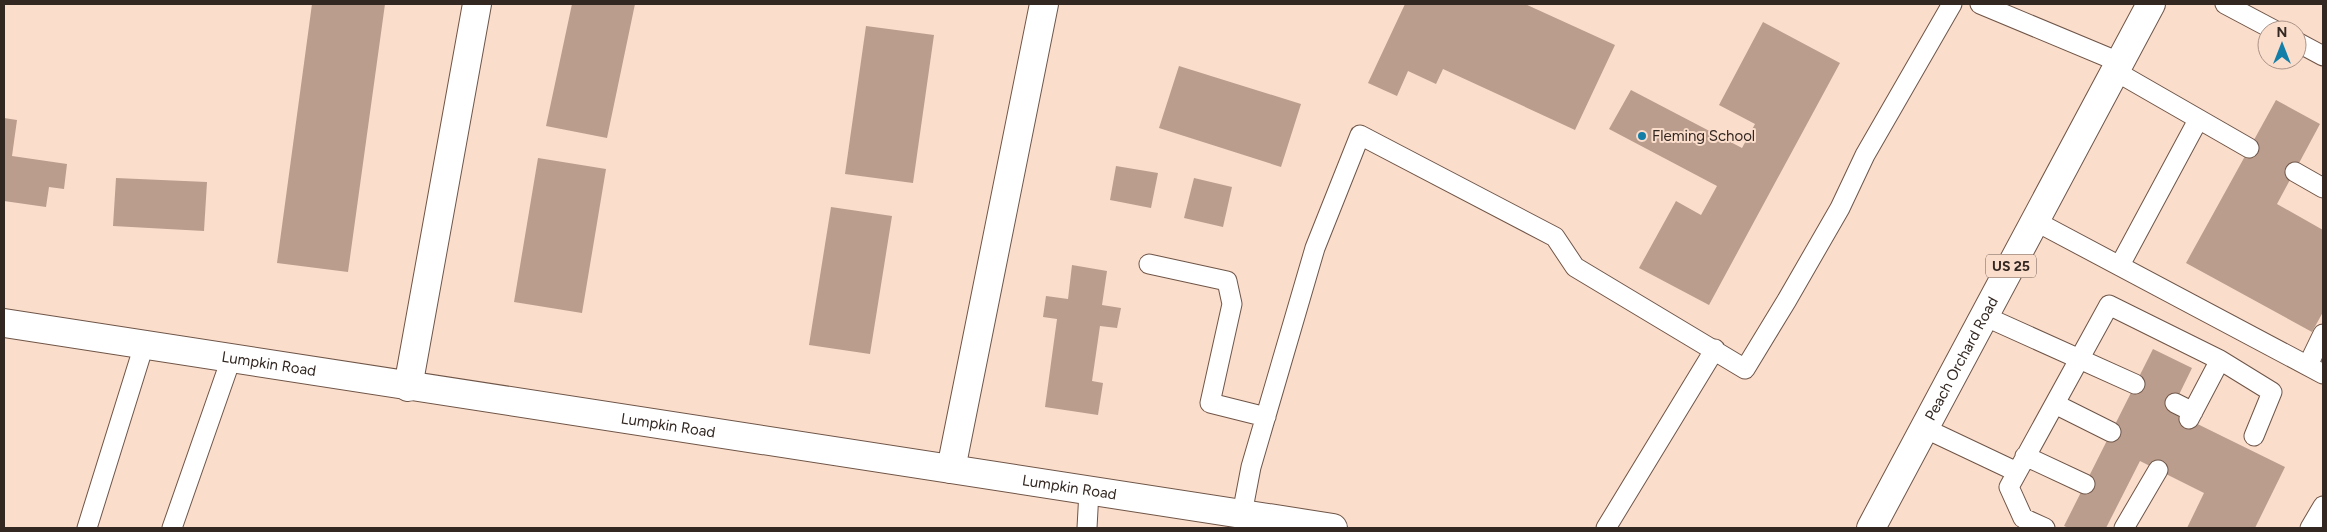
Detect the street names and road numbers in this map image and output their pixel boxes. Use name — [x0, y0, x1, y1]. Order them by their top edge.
road number: US 25 — [1986, 255, 2036, 278]
street label: Peach Orchard Road — [1921, 294, 2002, 424]
street label: Lumpkin Road — [220, 348, 317, 380]
street label: Lumpkin Road — [620, 409, 717, 442]
street label: Lumpkin Road — [1021, 471, 1118, 503]

